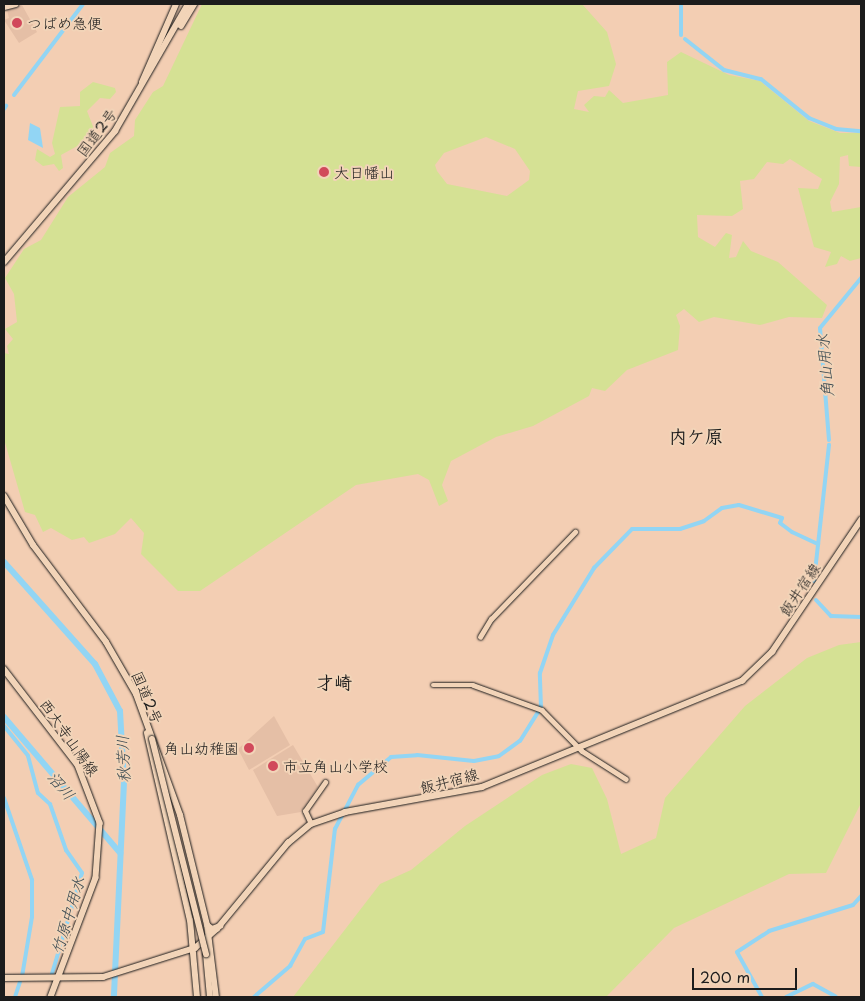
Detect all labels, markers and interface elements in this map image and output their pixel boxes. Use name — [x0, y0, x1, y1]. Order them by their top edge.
place label: つばめ急便 — [27, 14, 102, 32]
marker: つばめ急便 — [11, 17, 23, 29]
street label: 国道2号 — [72, 104, 120, 160]
place label: 大日幡山 — [334, 163, 394, 181]
marker: 大日幡山 — [318, 166, 330, 178]
water label: 角山用水 — [812, 333, 836, 399]
district label: 内ケ原 — [669, 425, 723, 447]
street label: 飯井宿線 — [775, 559, 823, 619]
street label: 国道2号 — [129, 668, 167, 726]
district label: 才崎 — [316, 671, 352, 693]
street label: 西大寺山陽線 — [37, 695, 103, 779]
water label: 秋芳川 — [112, 735, 132, 783]
place label: 角山幼稚園 — [164, 739, 239, 757]
marker: 角山幼稚園 — [243, 742, 255, 754]
place label: 市立角山小学校 — [283, 757, 388, 775]
marker: 市立角山小学校 — [267, 760, 279, 772]
street label: 飯井宿線 — [418, 764, 480, 796]
water label: 沼川 — [44, 767, 80, 803]
water label: 竹原中用水 — [46, 874, 88, 956]
scale bar — [695, 958, 800, 990]
text: 200 m — [700, 965, 750, 988]

